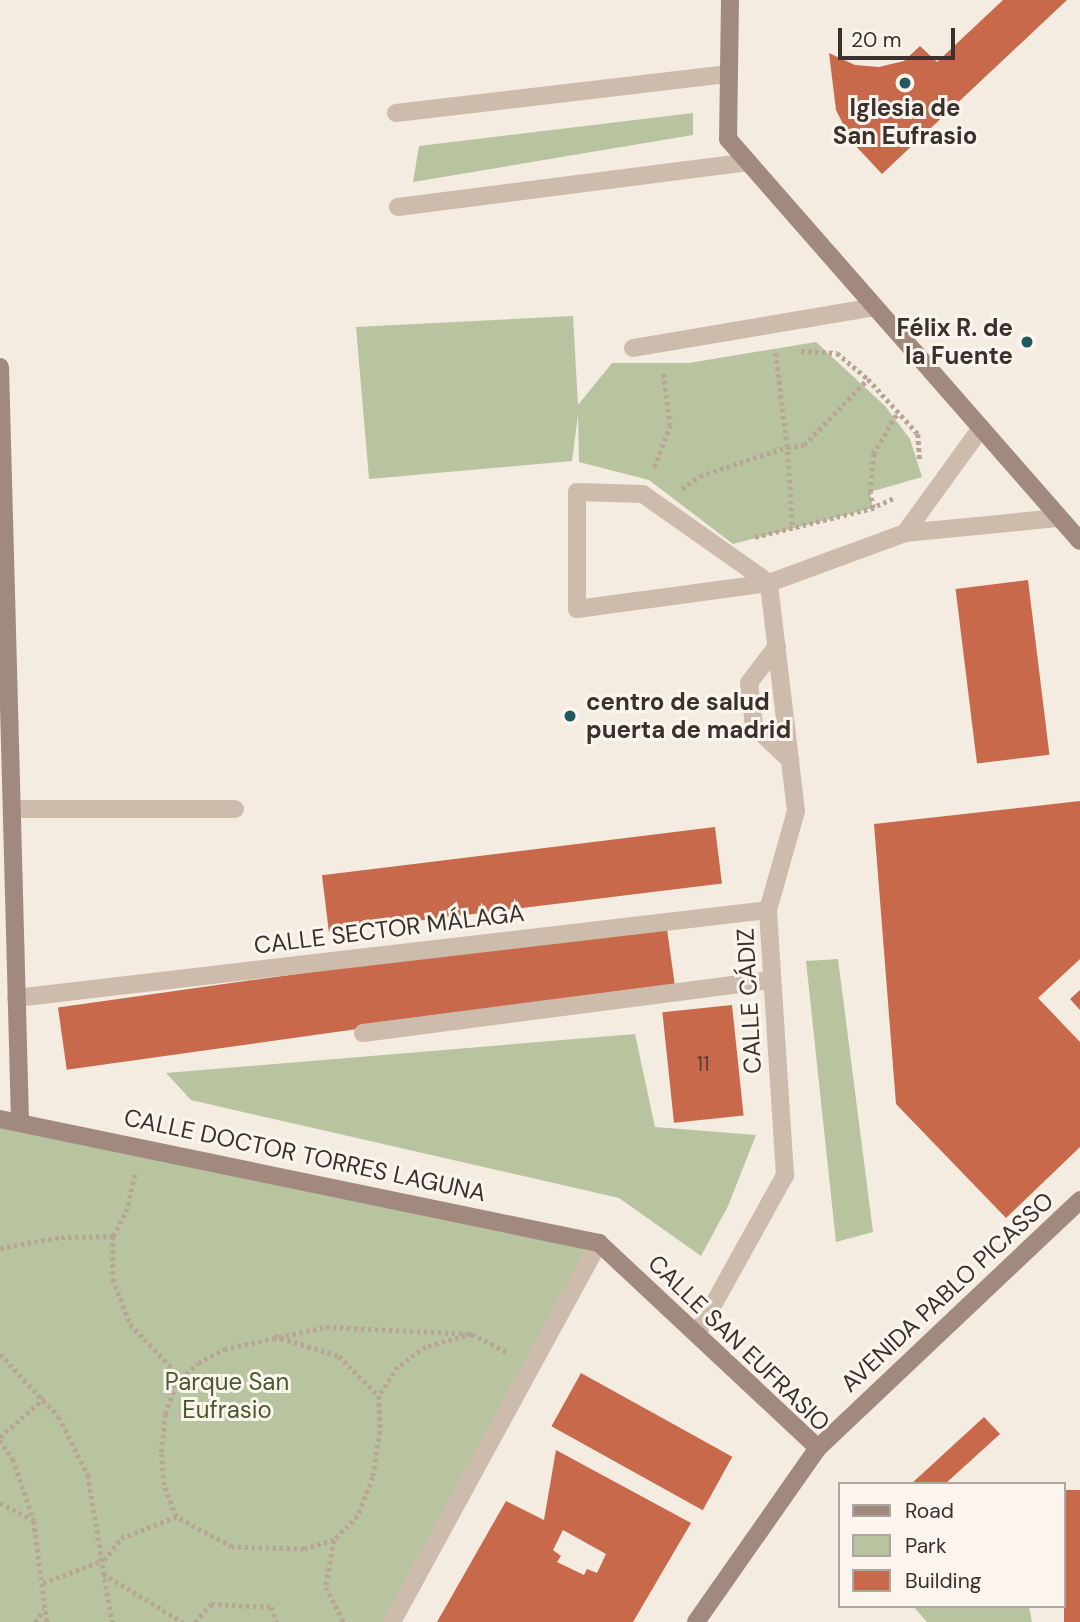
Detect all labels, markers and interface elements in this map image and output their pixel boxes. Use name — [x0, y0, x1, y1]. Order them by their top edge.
scale bar — [842, 14, 959, 58]
text: 20 m — [851, 26, 902, 54]
marker: Iglesia de San Eufrasio — [897, 75, 913, 91]
place label: Iglesia de San Eufrasio — [833, 94, 977, 150]
place label: Félix R. de la Fuente — [897, 314, 1013, 370]
marker: Félix R. de la Fuente — [1019, 334, 1035, 350]
place label: centro de salud puerta de madrid — [586, 688, 791, 744]
marker: centro de salud puerta de madrid — [560, 706, 580, 726]
street label: CALLE SECTOR MÁLAGA — [252, 898, 526, 960]
street label: CALLE CÁDIZ — [731, 927, 767, 1075]
house number: 11 — [696, 1051, 710, 1077]
street label: CALLE DOCTOR TORRES LAGUNA — [121, 1103, 489, 1207]
street label: AVENIDA PABLO PICASSO — [835, 1186, 1059, 1398]
street label: CALLE SAN EUFRASIO — [642, 1249, 836, 1437]
park label: Parque San Eufrasio — [165, 1368, 289, 1424]
legend — [838, 1482, 1066, 1608]
text: Road — [905, 1497, 954, 1525]
text: Park — [905, 1532, 946, 1560]
text: Building — [905, 1567, 981, 1595]

